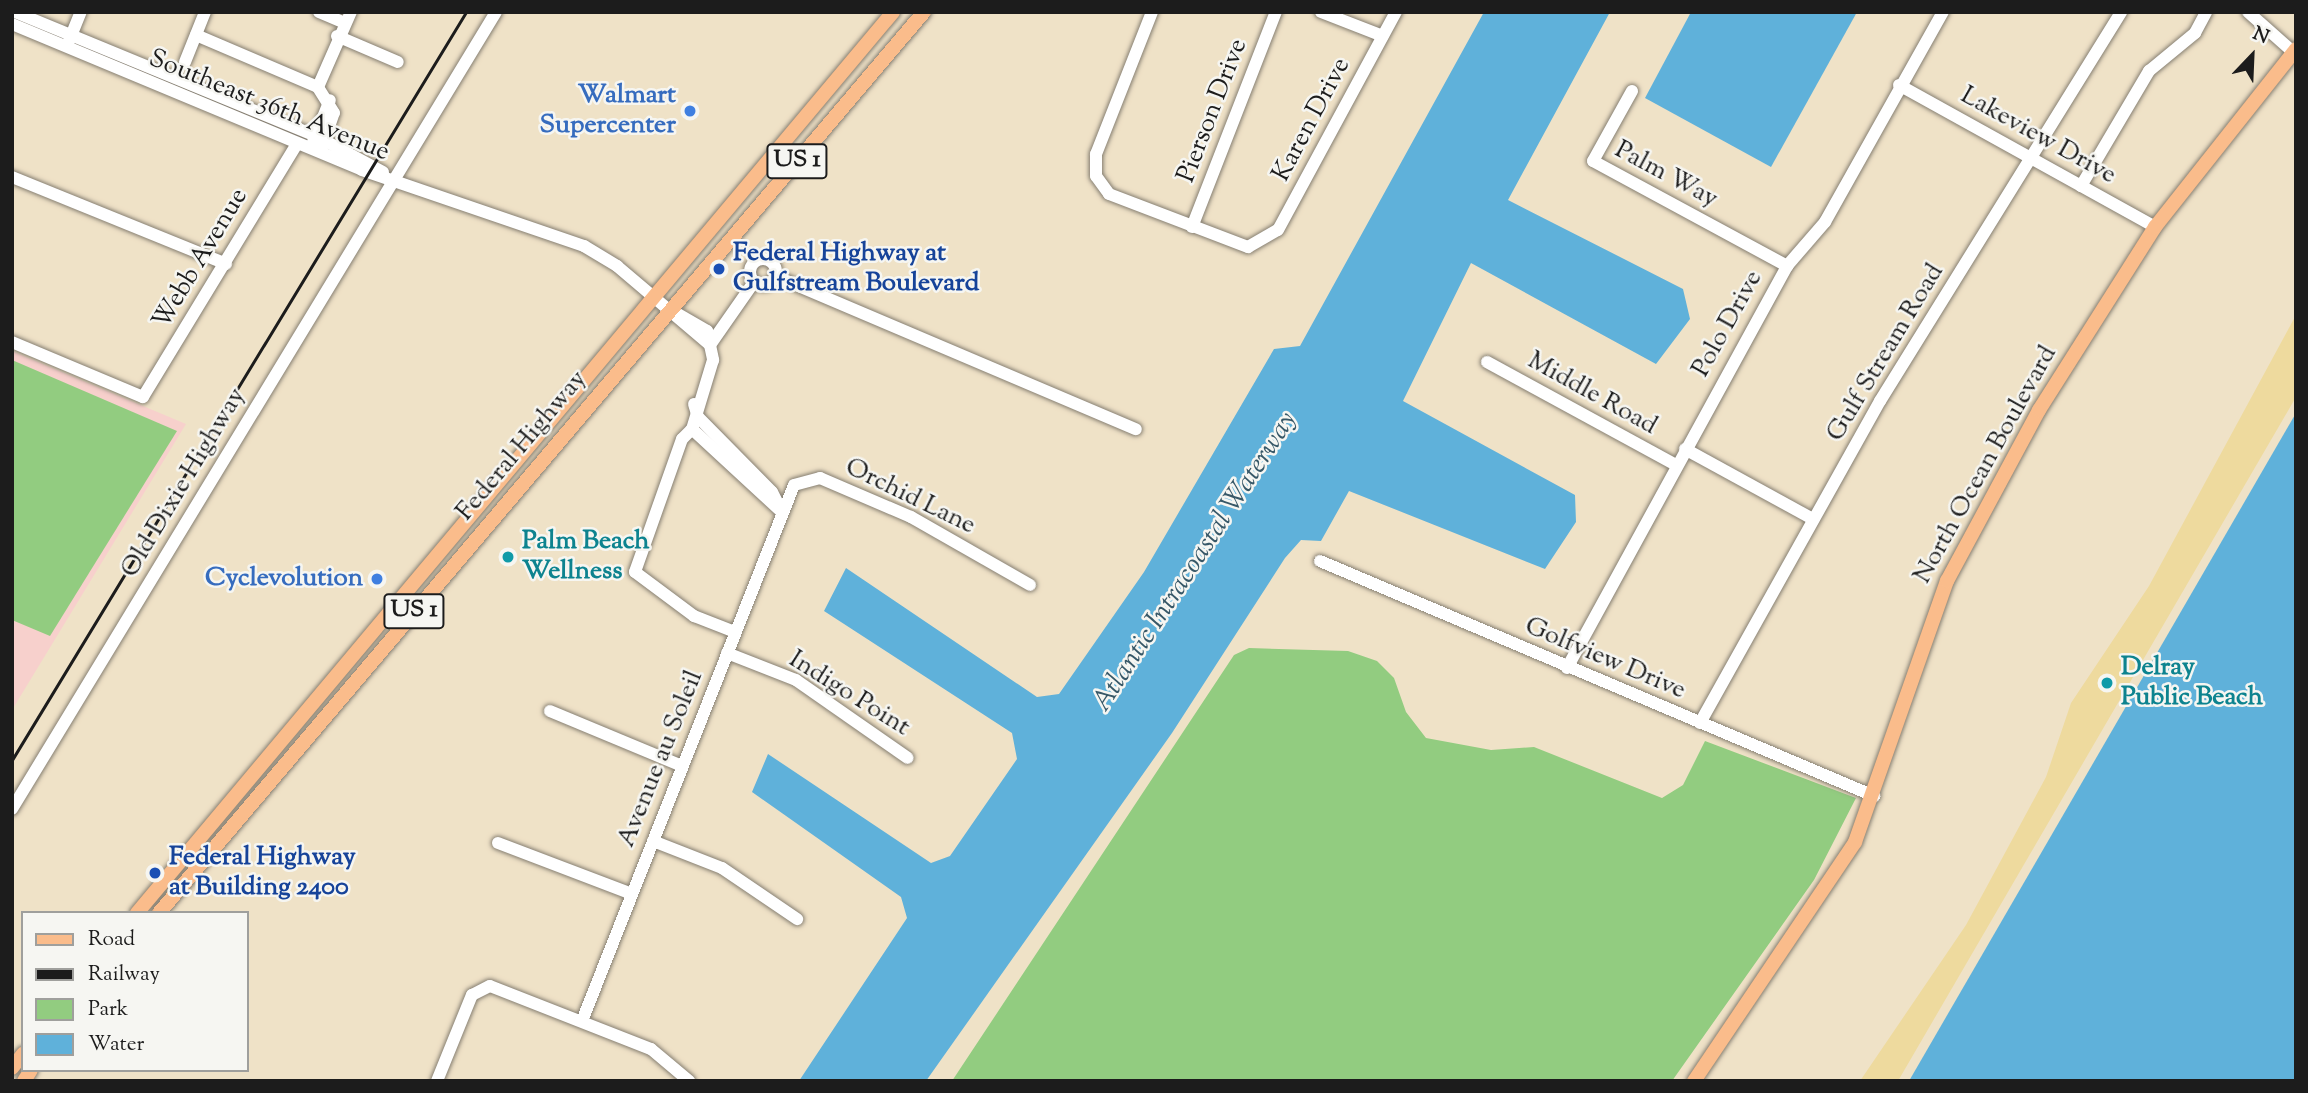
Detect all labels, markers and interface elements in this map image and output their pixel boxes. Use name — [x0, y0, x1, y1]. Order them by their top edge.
north arrow — [2217, 21, 2287, 91]
text: N — [2248, 21, 2273, 52]
street label: Pierson Drive — [1171, 35, 1255, 187]
street label: Southeast 36th Avenue — [144, 43, 394, 169]
street label: Karen Drive — [1266, 53, 1358, 187]
place label: Walmart Supercenter — [540, 80, 676, 142]
street label: Lakeview Drive — [1955, 80, 2121, 192]
marker: Walmart Supercenter — [682, 103, 698, 119]
street label: Palm Way — [1609, 135, 1723, 215]
road number: US 1 — [766, 140, 828, 182]
street label: Webb Avenue — [147, 183, 255, 335]
place label: Federal Highway at Gulfstream Boulevard — [733, 238, 979, 300]
street label: Gulf Stream Road — [1821, 259, 1951, 447]
marker: Federal Highway at Gulfstream Boulevard — [711, 261, 727, 277]
street label: Polo Drive — [1686, 265, 1770, 383]
street label: North Ocean Boulevard — [1908, 341, 2064, 589]
street label: Middle Road — [1522, 346, 1662, 442]
street label: Federal Highway — [450, 364, 594, 528]
street label: Old Dixie Highway — [115, 382, 253, 584]
water label: Atlantic Intracoastal Waterway — [1085, 406, 1305, 718]
street label: Orchid Lane — [840, 452, 980, 542]
place label: Palm Beach Wellness — [522, 526, 650, 588]
marker: Palm Beach Wellness — [500, 549, 516, 565]
place label: Cyclevolution — [205, 563, 363, 595]
marker: Cyclevolution — [369, 571, 385, 587]
road number: US 1 — [382, 590, 446, 632]
street label: Golfview Drive — [1520, 611, 1690, 707]
street label: Indigo Point — [783, 644, 915, 744]
place label: Delray Public Beach — [2121, 652, 2263, 714]
street label: Avenue au Soleil — [611, 666, 711, 852]
marker: Delray Public Beach — [2099, 675, 2115, 691]
place label: Federal Highway at Building 2400 — [169, 842, 356, 903]
marker: Federal Highway at Building 2400 — [147, 865, 163, 881]
legend — [21, 911, 248, 1072]
text: Road — [88, 925, 135, 955]
text: Railway — [88, 960, 160, 990]
text: Park — [88, 995, 128, 1025]
text: Water — [88, 1030, 144, 1060]

